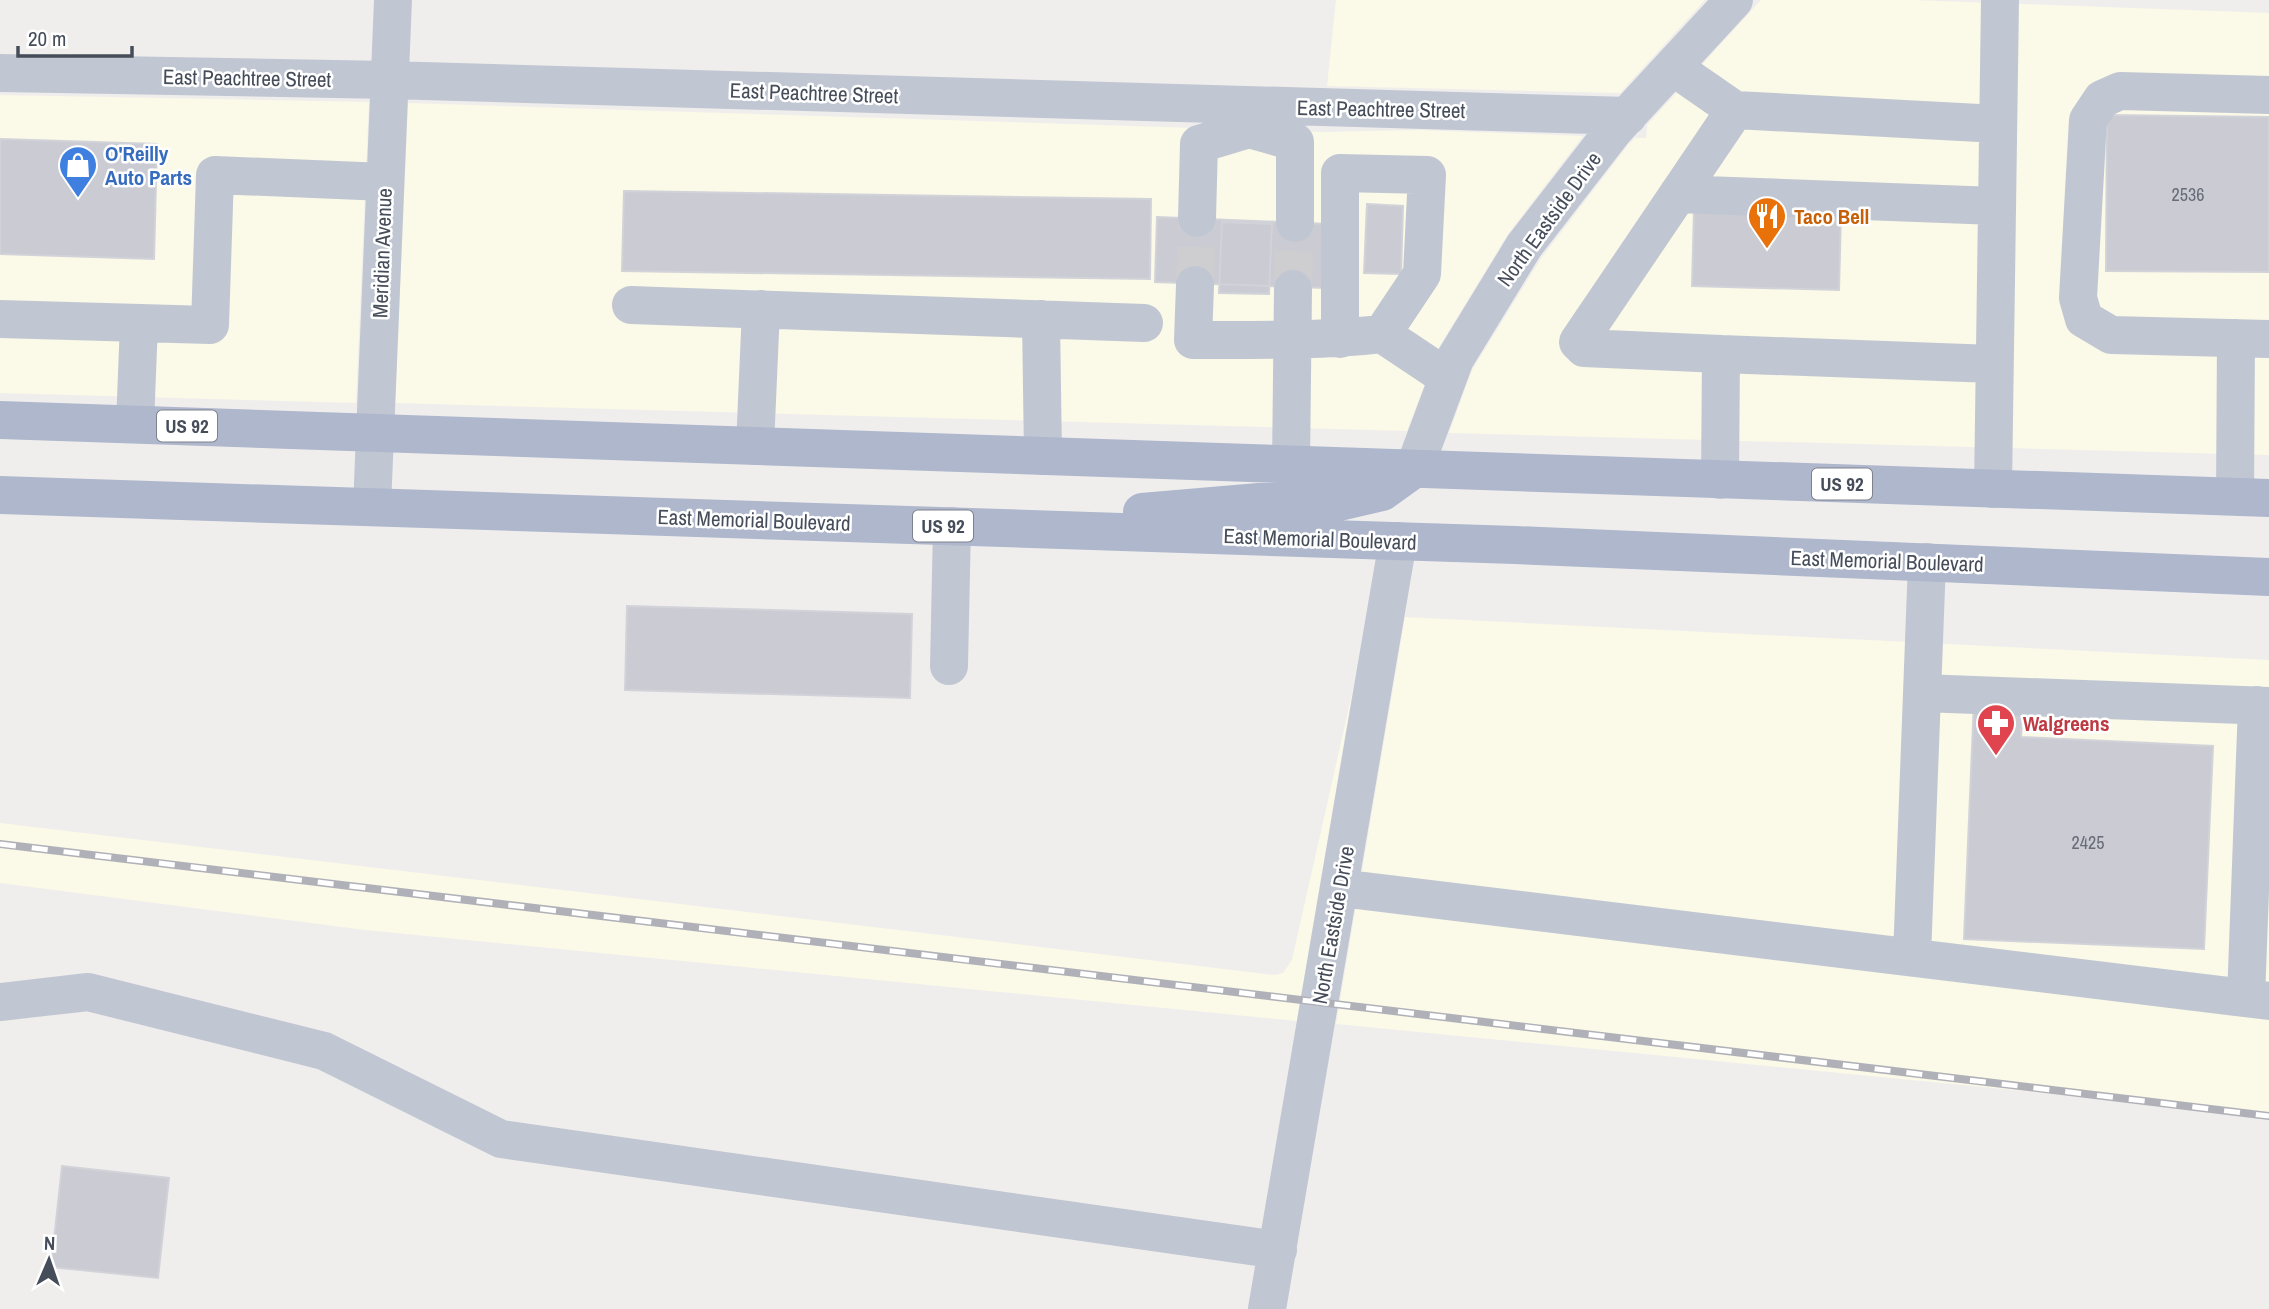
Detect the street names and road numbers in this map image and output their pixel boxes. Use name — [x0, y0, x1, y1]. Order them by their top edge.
street label: East Peachtree Street — [163, 62, 332, 94]
street label: East Peachtree Street — [729, 76, 899, 110]
street label: East Peachtree Street — [1297, 93, 1466, 125]
street label: North Eastside Drive — [1490, 146, 1608, 292]
street label: Meridian Avenue — [365, 188, 399, 318]
road number: US 92 — [157, 410, 217, 442]
road number: US 92 — [1812, 468, 1872, 499]
street label: East Memorial Boulevard — [657, 502, 851, 538]
road number: US 92 — [913, 510, 973, 541]
street label: East Memorial Boulevard — [1223, 521, 1417, 557]
street label: East Memorial Boulevard — [1790, 543, 1984, 579]
street label: North Eastside Drive — [1305, 844, 1361, 1006]

